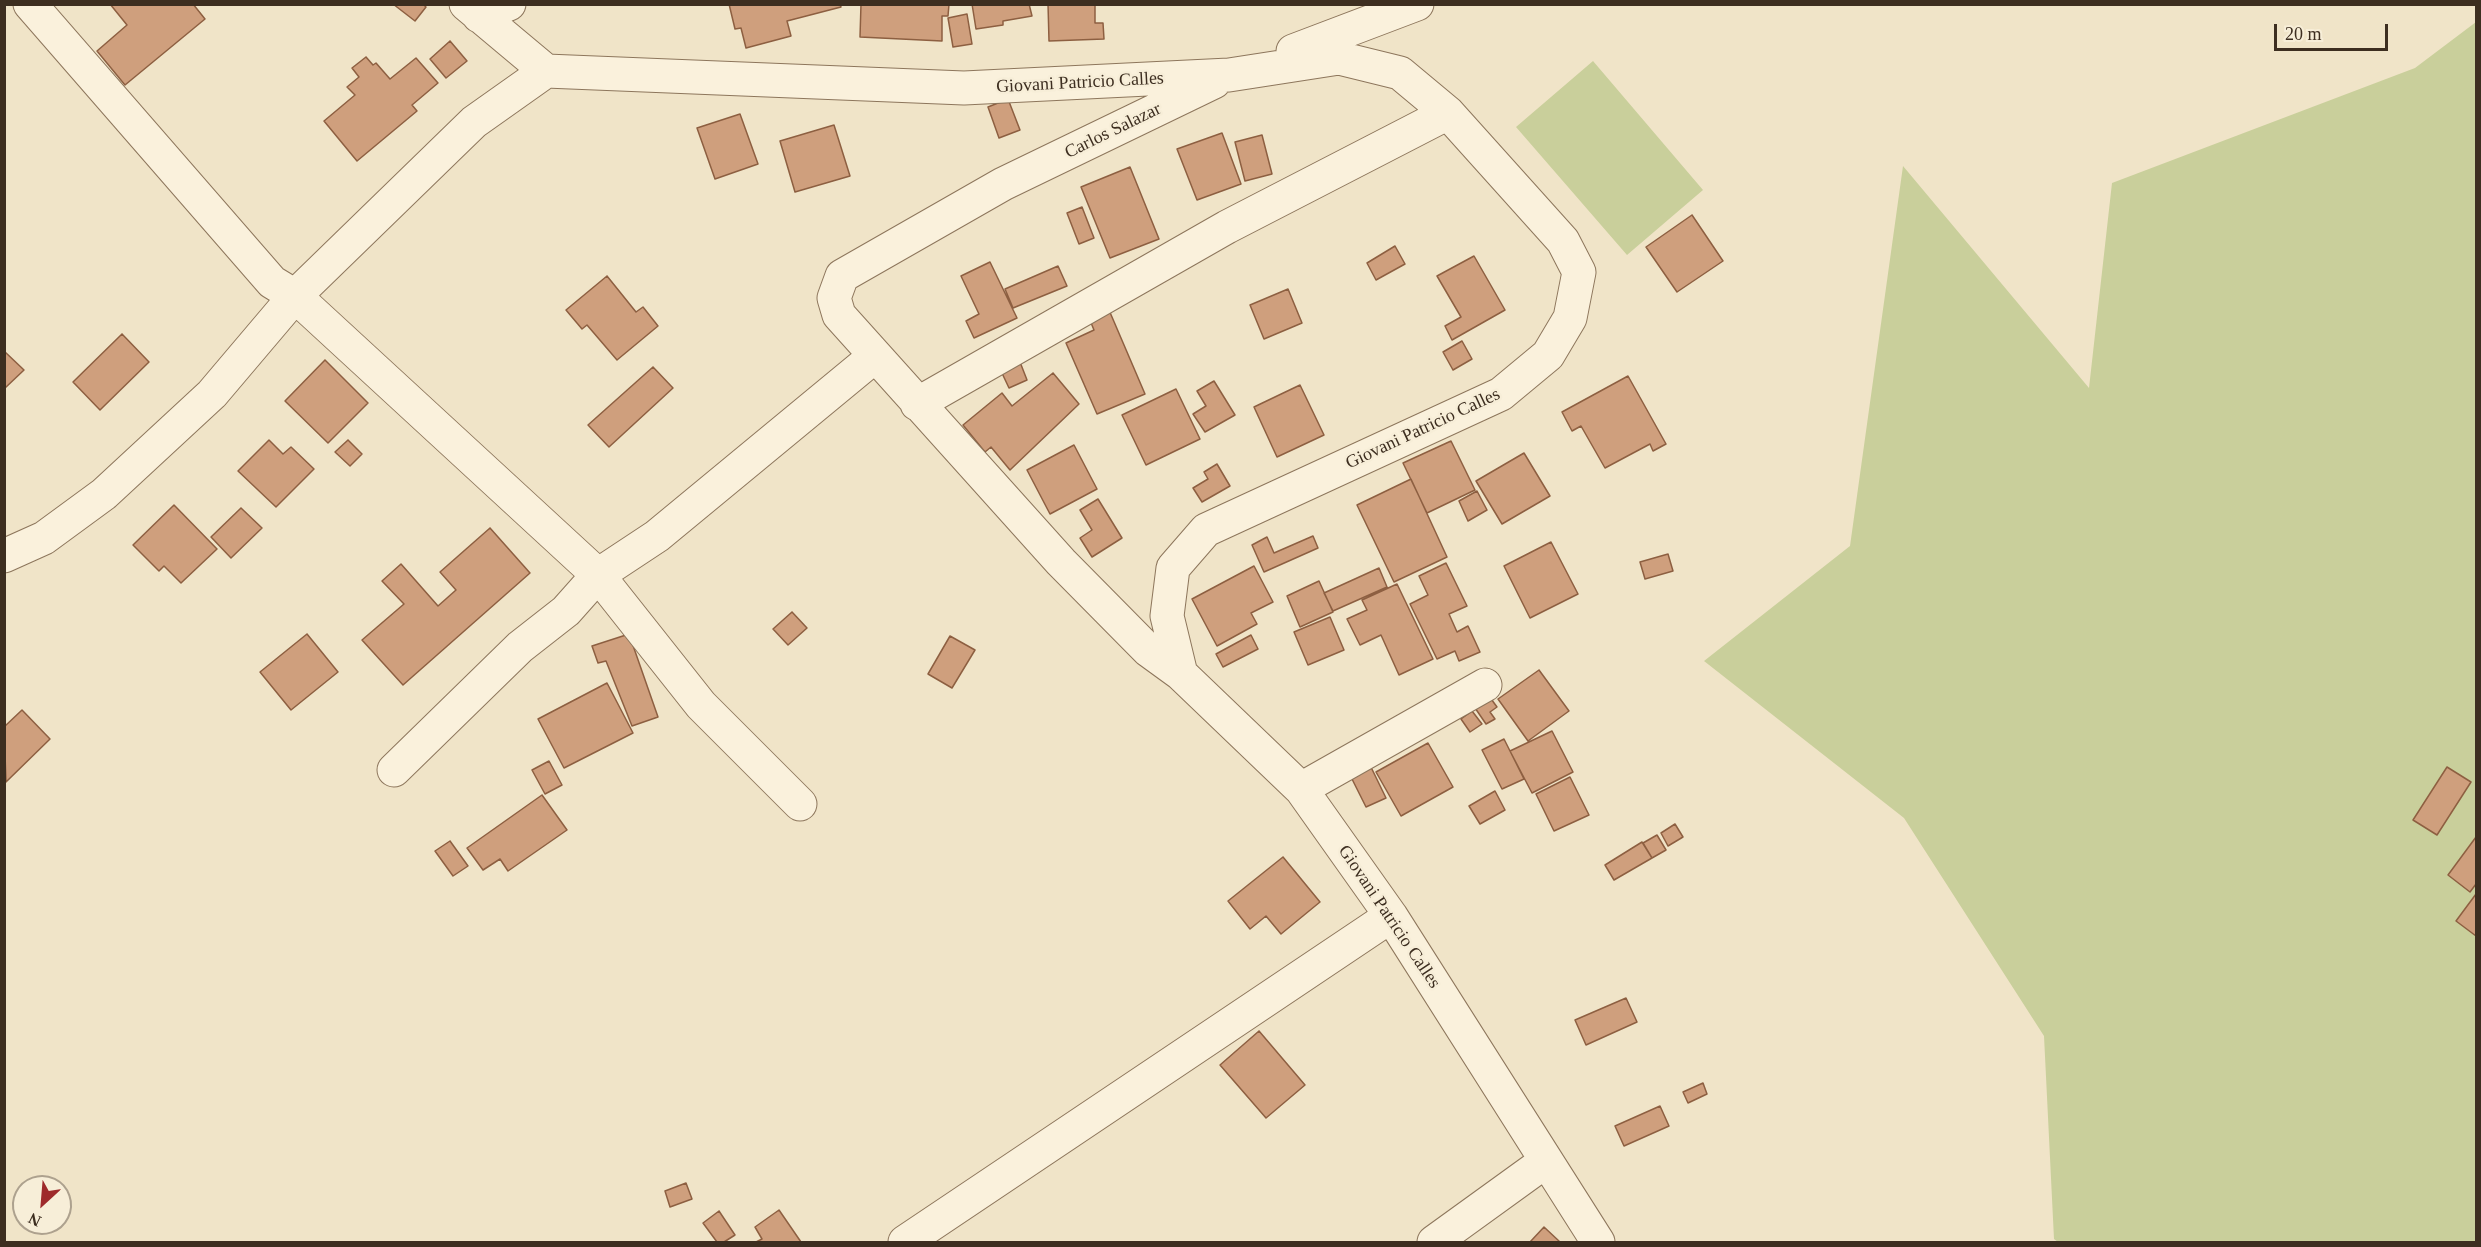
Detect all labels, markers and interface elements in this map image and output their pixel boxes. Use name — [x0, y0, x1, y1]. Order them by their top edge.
scale bar — [2277, 12, 2391, 50]
text: 20 m — [2285, 24, 2322, 44]
street label: Giovani Patricio Calles — [996, 68, 1164, 98]
street label: Carlos Salazar — [1061, 98, 1165, 164]
street label: Giovani Patricio Calles — [1342, 384, 1504, 474]
street label: Giovani Patricio Calles — [1333, 841, 1445, 993]
north arrow — [12, 1175, 72, 1235]
text: N — [26, 1210, 44, 1230]

